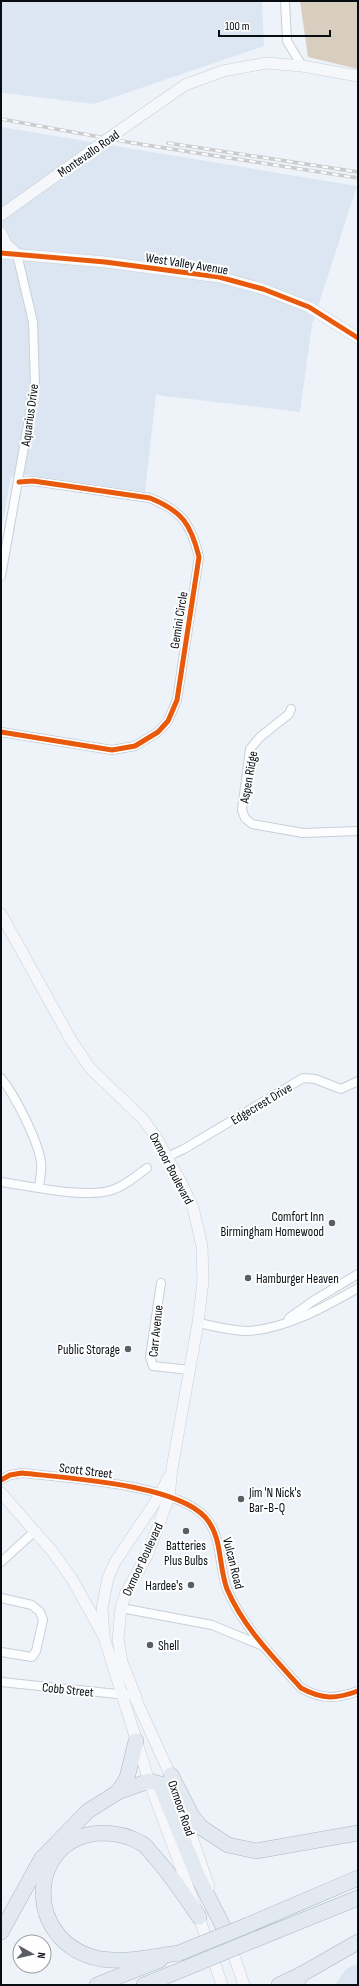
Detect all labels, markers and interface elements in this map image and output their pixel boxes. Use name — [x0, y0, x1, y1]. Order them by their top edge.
scale bar — [219, 12, 330, 38]
text: 100 m — [225, 19, 250, 34]
street label: Montevallo Road — [55, 127, 122, 181]
street label: West Valley Avenue — [144, 250, 229, 278]
street label: Aquarius Drive — [18, 383, 42, 448]
street label: Gemini Circle — [167, 590, 191, 650]
street label: Aspen Ridge — [236, 750, 261, 806]
street label: Edgecrest Drive — [228, 1079, 295, 1128]
street label: Oxmoor Boulevard — [145, 1130, 197, 1207]
place label: Comfort Inn Birmingham Homewood — [221, 1209, 324, 1240]
marker: Comfort Inn Birmingham Homewood — [327, 1218, 337, 1228]
place label: Hamburger Heaven — [256, 1271, 339, 1287]
marker: Hamburger Heaven — [243, 1273, 253, 1283]
street label: Carr Avenue — [145, 1304, 167, 1358]
place label: Public Storage — [58, 1342, 120, 1358]
marker: Public Storage — [123, 1344, 133, 1354]
street label: Scott Street — [58, 1460, 113, 1482]
place label: Jim 'N Nick's Bar-B-Q — [248, 1485, 301, 1516]
marker: Jim 'N Nick's Bar-B-Q — [236, 1494, 246, 1504]
street label: Oxmoor Boulevard — [119, 1520, 167, 1599]
marker: Batteries Plus Bulbs — [181, 1526, 191, 1536]
street label: Vulcan Road — [219, 1536, 247, 1591]
place label: Batteries Plus Bulbs — [164, 1538, 208, 1569]
place label: Hardee's — [145, 1578, 183, 1594]
marker: Hardee's — [186, 1580, 196, 1590]
place label: Shell — [158, 1638, 179, 1654]
marker: Shell — [145, 1640, 155, 1650]
street label: Cobb Street — [41, 1679, 95, 1701]
street label: Oxmoor Road — [164, 1778, 198, 1838]
north arrow — [12, 1934, 52, 1974]
text: N — [35, 1952, 48, 1959]

